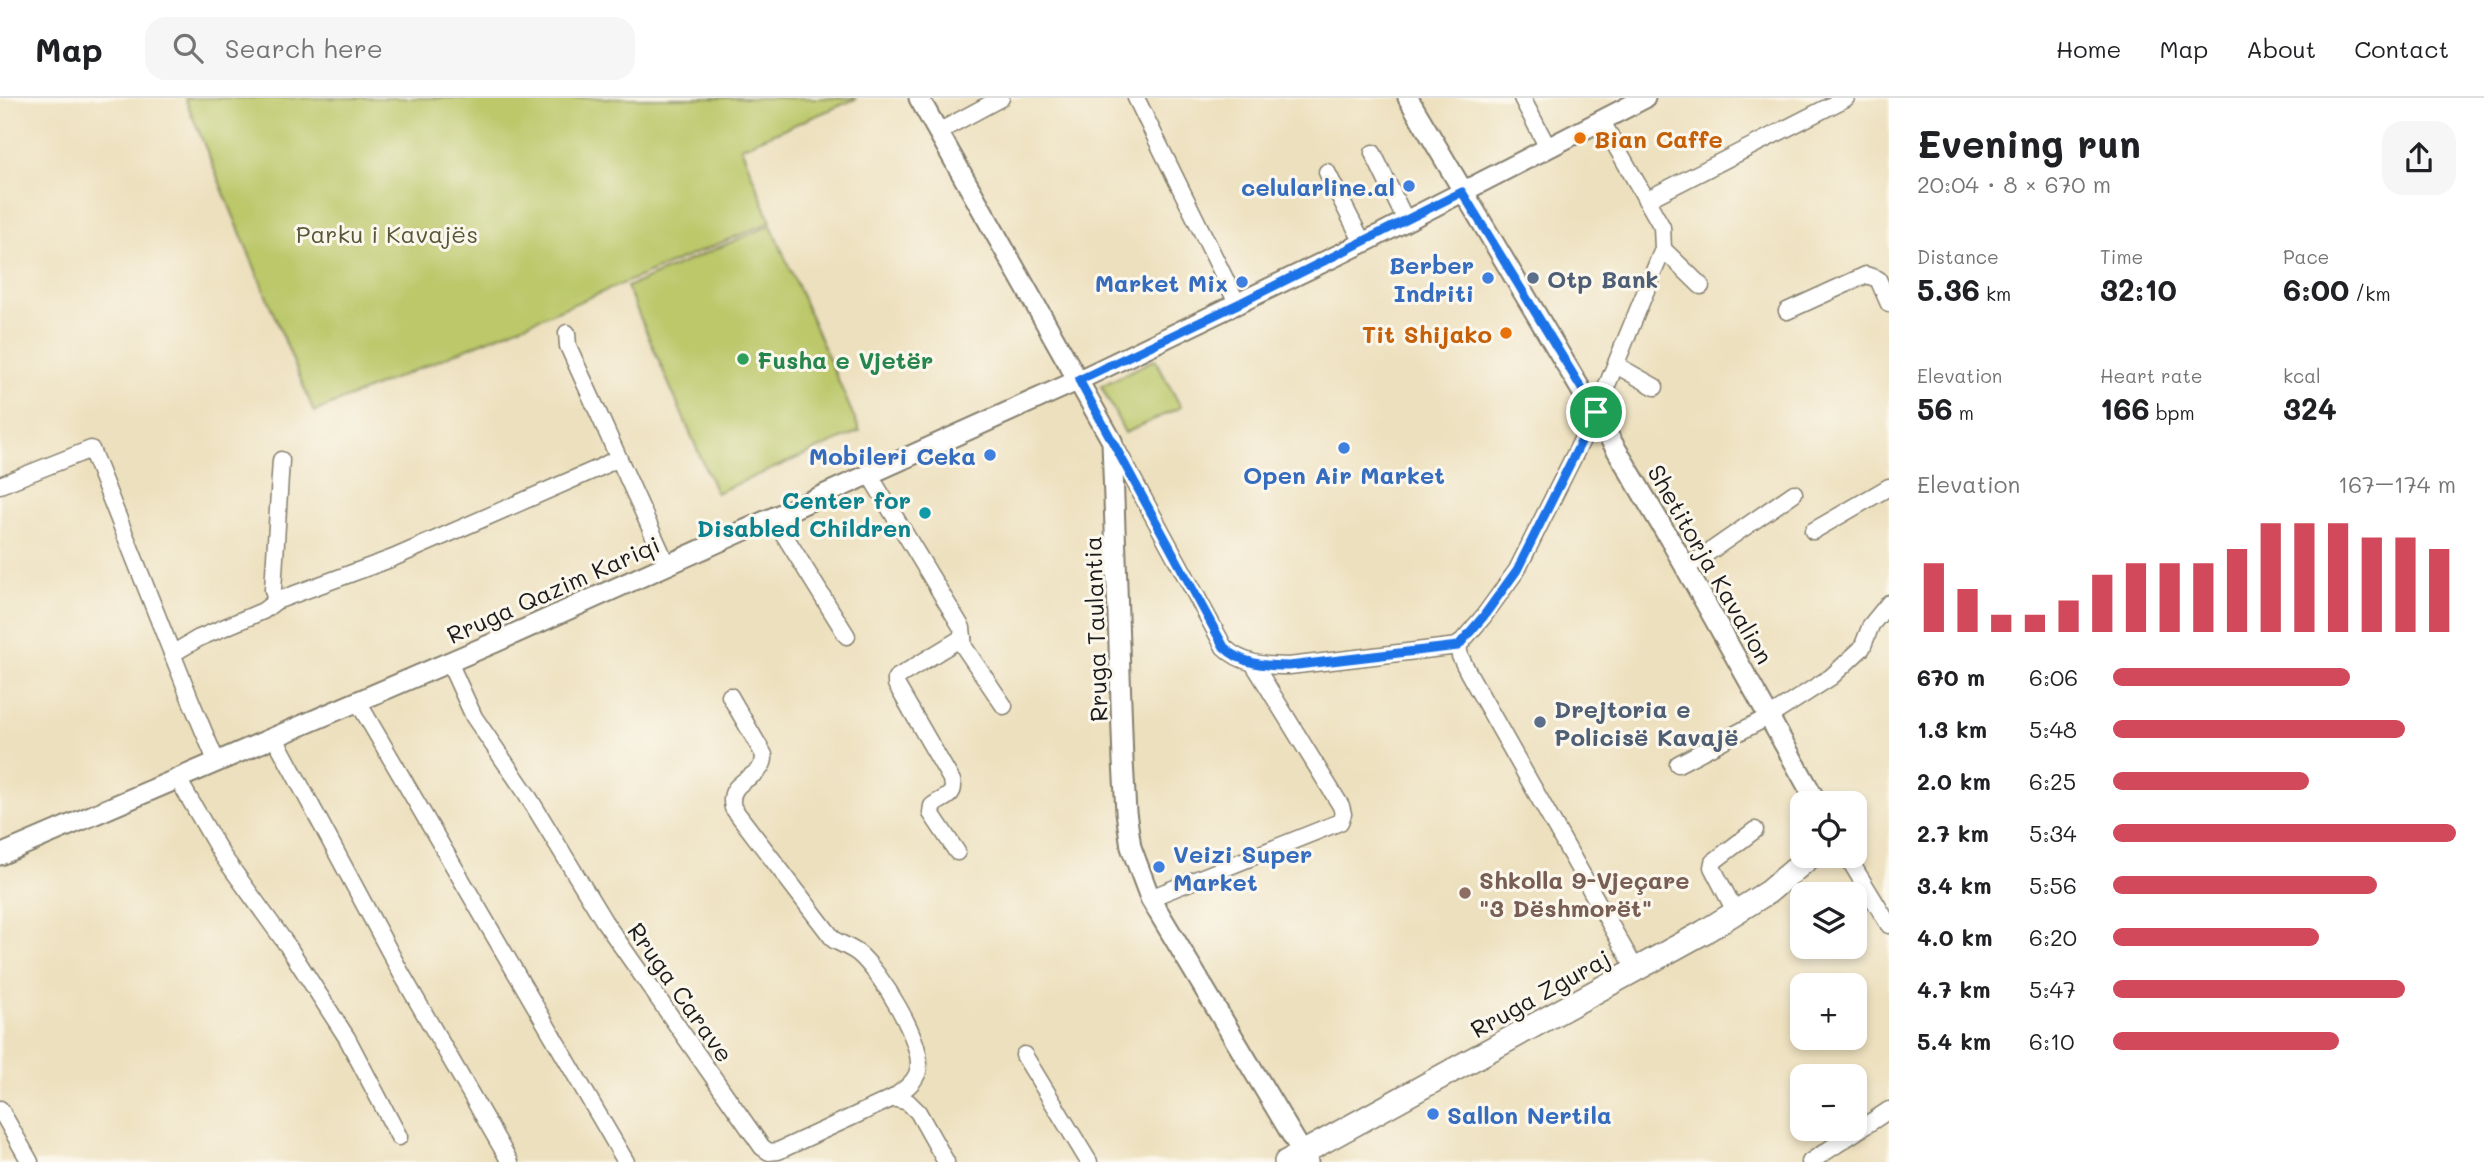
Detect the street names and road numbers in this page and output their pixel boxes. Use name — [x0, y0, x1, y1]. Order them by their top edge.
street label: Shetitorja Kavalion — [1641, 459, 1781, 669]
street label: Rruga Qazim Kariqi — [442, 528, 664, 650]
street label: Rruga Taulantia — [1076, 536, 1114, 722]
street label: Rruga Carave — [621, 916, 741, 1068]
street label: Rruga Zguraj — [1465, 942, 1615, 1044]

